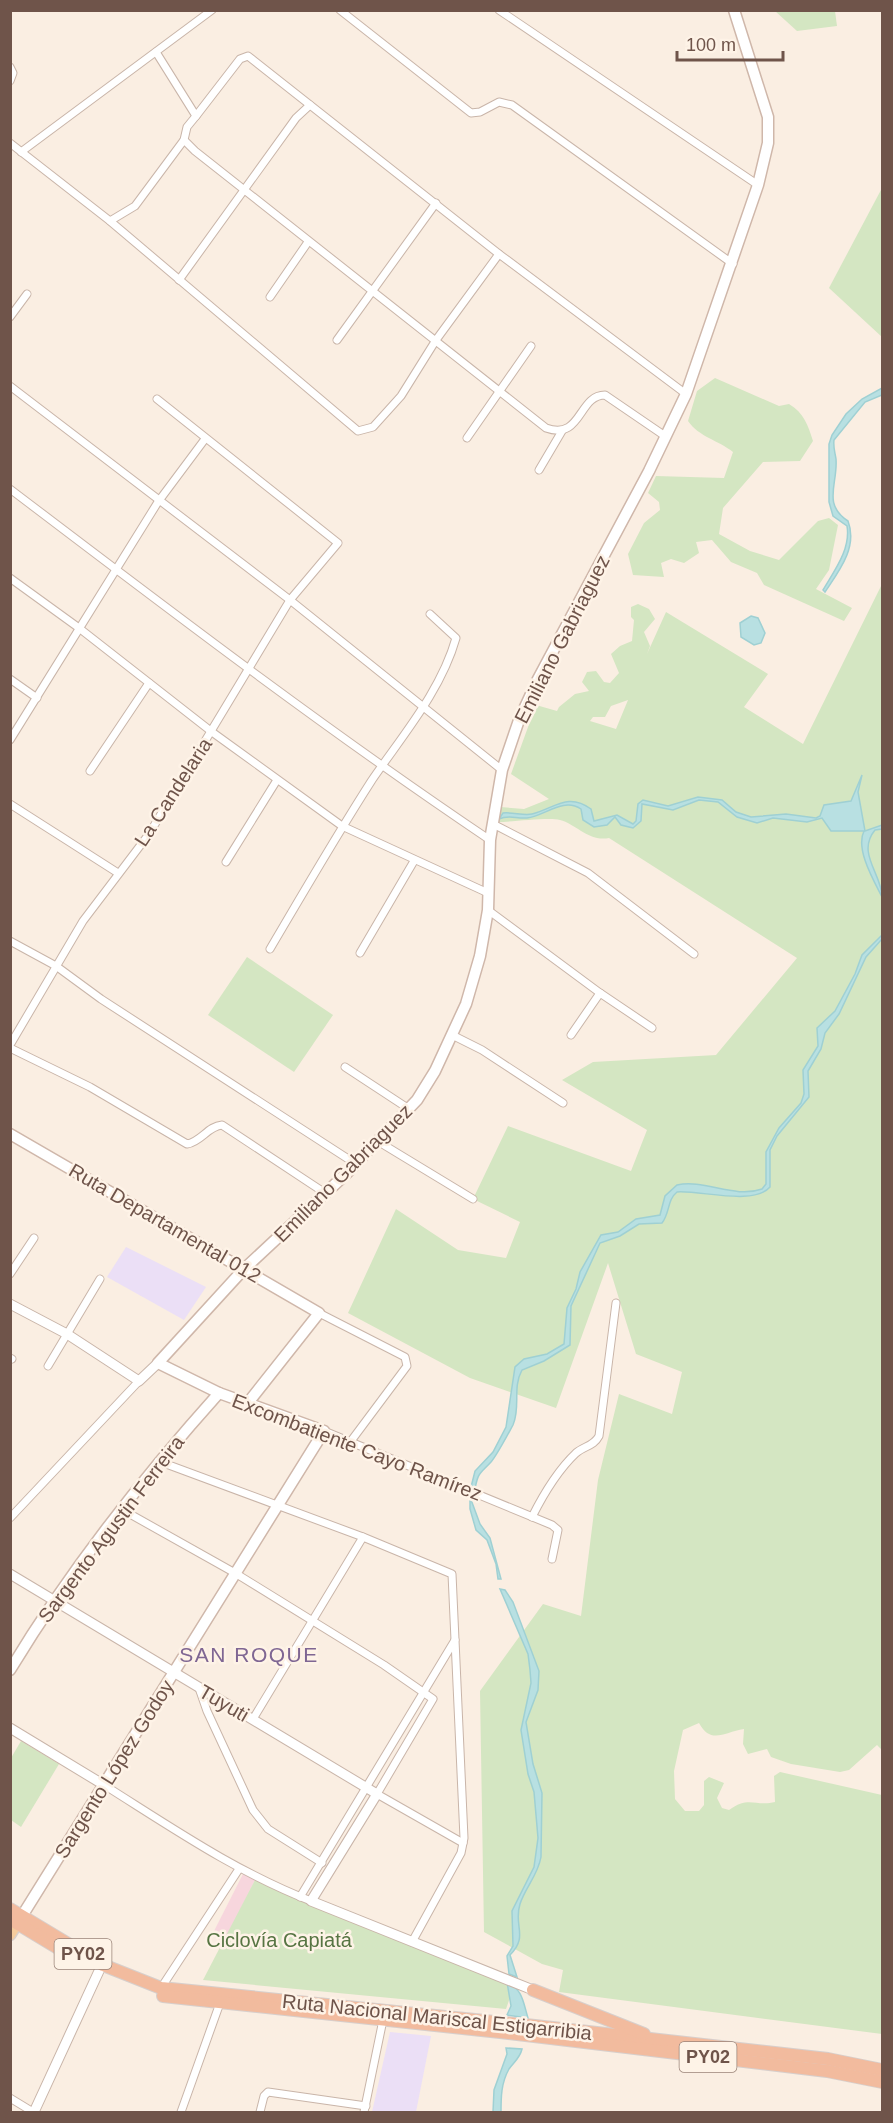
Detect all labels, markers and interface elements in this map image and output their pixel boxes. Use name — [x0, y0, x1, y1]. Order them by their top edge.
scale bar — [677, 24, 784, 62]
text: 100 m — [686, 35, 736, 55]
street label: Emiliano Gabriaguez — [510, 551, 614, 727]
street label: La Candelaria — [130, 733, 217, 850]
street label: Emiliano Gabriaguez — [270, 1100, 416, 1246]
street label: Ruta Departamental 012 — [65, 1159, 265, 1287]
street label: Excombatiente Cayo Ramírez — [229, 1389, 485, 1505]
street label: Sargento Agustin Ferreira — [34, 1431, 189, 1627]
district label: SAN ROQUE — [179, 1643, 319, 1666]
street label: Sargento López Godoy — [50, 1676, 178, 1862]
street label: Tuyuti — [195, 1680, 253, 1726]
park label: Ciclovía Capiatá — [206, 1929, 353, 1951]
road number: PY02 — [54, 1939, 112, 1969]
street label: Ruta Nacional Mariscal Estigarribia — [281, 1990, 594, 2044]
road number: PY02 — [680, 2042, 736, 2072]

